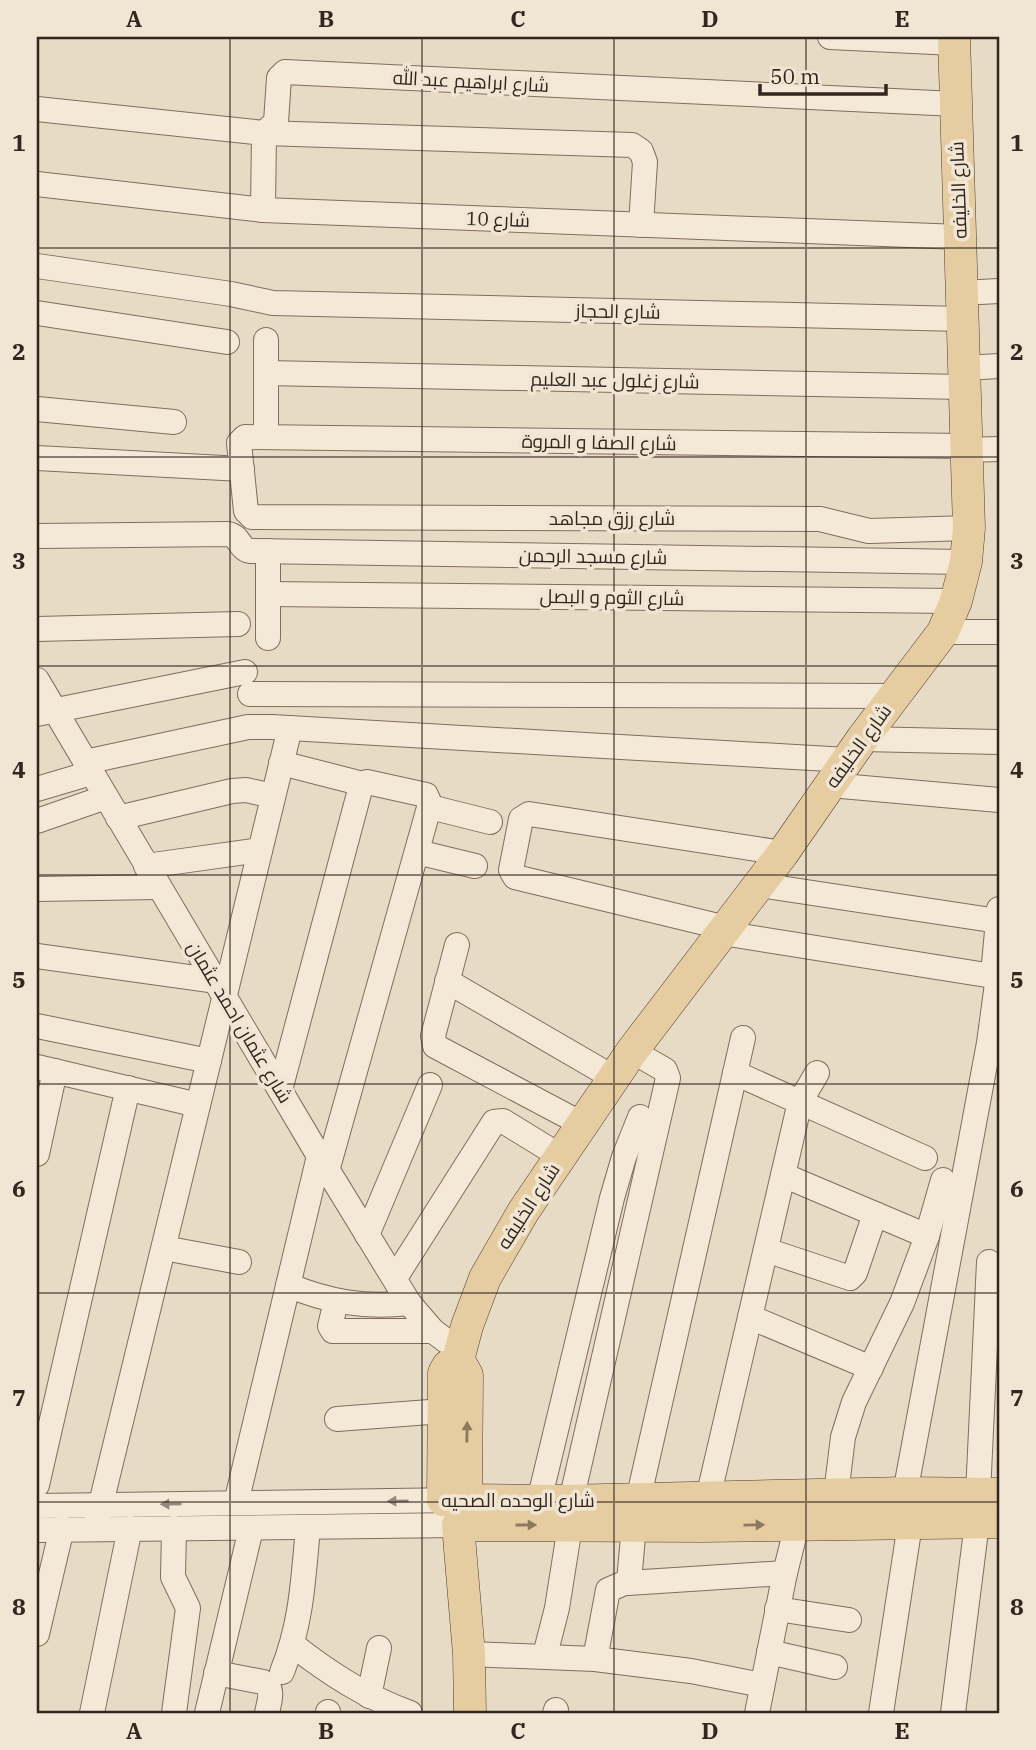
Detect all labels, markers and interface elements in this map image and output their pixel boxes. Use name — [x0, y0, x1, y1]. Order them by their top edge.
text: A — [126, 3, 142, 33]
text: B — [318, 3, 334, 33]
text: C — [510, 3, 526, 33]
text: D — [701, 3, 719, 33]
text: E — [894, 3, 910, 33]
scale bar — [760, 52, 886, 96]
text: 50 m — [770, 62, 820, 90]
street label: شارع ابراهيم عبد الله — [392, 65, 550, 99]
text: 1 — [12, 127, 26, 157]
text: 1 — [1010, 127, 1024, 157]
street label: شارع الخليفه — [944, 141, 974, 239]
street label: شارع 10 — [466, 206, 530, 234]
street label: شارع الحجاز — [574, 298, 661, 326]
text: 2 — [12, 336, 26, 366]
text: 2 — [1010, 336, 1024, 366]
street label: شارع زغلول عبد العليم — [530, 367, 700, 395]
street label: شارع الصفا و المروة — [521, 429, 677, 457]
street label: شارع رزق مجاهد — [549, 506, 675, 532]
street label: شارع مسجد الرحمن — [519, 543, 667, 571]
text: 3 — [12, 545, 26, 575]
text: 3 — [1010, 545, 1024, 575]
street label: شارع الثوم و البصل — [539, 584, 684, 612]
street label: شارع الخليفه — [820, 699, 898, 794]
text: 4 — [12, 754, 26, 784]
text: 4 — [1010, 754, 1024, 784]
street label: شارع عثمان احمد عثمان — [180, 937, 298, 1108]
text: 5 — [12, 964, 26, 994]
text: 5 — [1010, 964, 1024, 994]
street label: شارع الخليفه — [491, 1159, 566, 1255]
text: 6 — [12, 1173, 26, 1203]
text: 6 — [1010, 1173, 1024, 1203]
text: 7 — [12, 1382, 26, 1412]
text: 7 — [1010, 1382, 1024, 1412]
one-way arrow — [461, 1421, 473, 1443]
street label: شارع الوحده الصحيه — [441, 1488, 595, 1514]
one-way arrow — [387, 1495, 409, 1507]
one-way arrow — [159, 1498, 181, 1510]
one-way arrow — [743, 1519, 765, 1531]
one-way arrow — [516, 1520, 538, 1531]
text: 8 — [12, 1591, 26, 1621]
text: 8 — [1010, 1591, 1024, 1621]
text: A — [126, 1715, 142, 1745]
text: B — [318, 1715, 334, 1745]
text: C — [510, 1715, 526, 1745]
text: D — [701, 1715, 719, 1745]
text: E — [894, 1715, 910, 1745]

